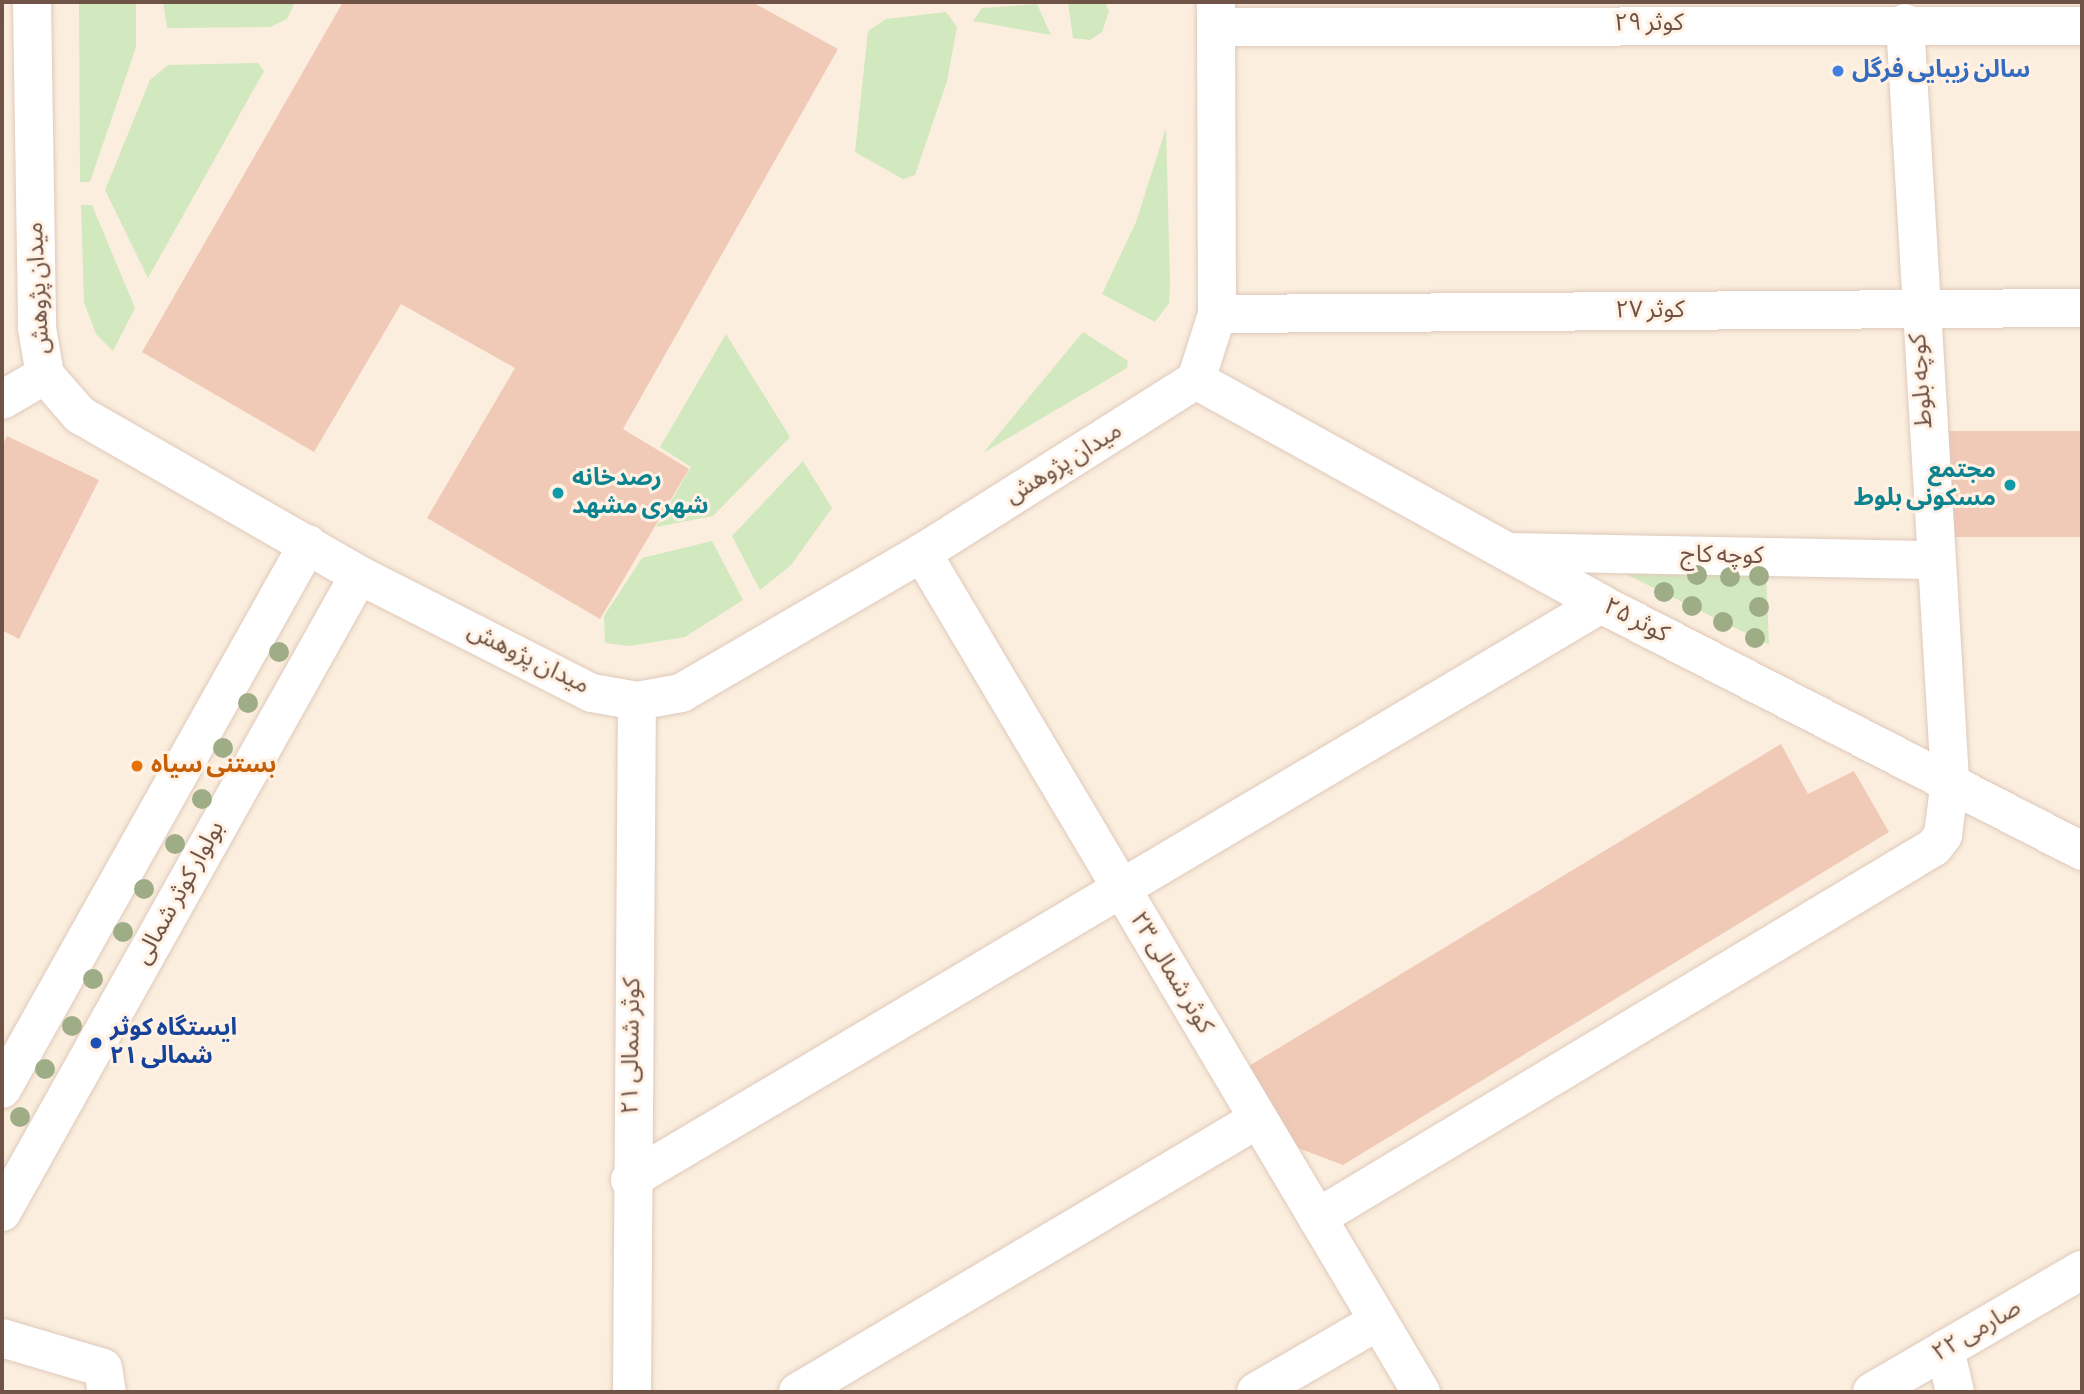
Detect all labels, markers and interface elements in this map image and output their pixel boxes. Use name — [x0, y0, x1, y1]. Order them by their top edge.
street label: کوثر ۲۹ — [1614, 10, 1684, 38]
place label: سالن زیبایی فرگل — [1852, 57, 2030, 85]
marker: سالن زیبایی فرگل — [1830, 63, 1846, 79]
street label: میدان پژوهش — [21, 221, 57, 355]
street label: کوثر ۲۷ — [1615, 297, 1685, 325]
street label: کوچه بلوط — [1904, 333, 1940, 429]
street label: میدان پژوهش — [1000, 417, 1128, 511]
place label: مجتمع مسکونی بلوط — [1854, 457, 1996, 513]
place label: رصدخانه شهری مشهد — [572, 465, 708, 521]
marker: مجتمع مسکونی بلوط — [2002, 477, 2018, 493]
marker: رصدخانه شهری مشهد — [550, 485, 566, 501]
street label: کوچه کاج — [1680, 541, 1764, 571]
street label: کوثر ۲۵ — [1599, 592, 1673, 650]
street label: میدان پژوهش — [462, 617, 594, 701]
place label: بستنی سیاه — [151, 752, 276, 780]
marker: بستنی سیاه — [129, 758, 145, 774]
street label: بولوار کوثر شمالی — [129, 816, 231, 970]
street label: کوثر شمالی ۲۳ — [1123, 907, 1219, 1039]
street label: کوثر شمالی ۲۱ — [616, 977, 648, 1115]
place label: ایستگاه کوثر شمالی ۲۱ — [110, 1015, 237, 1071]
marker: ایستگاه کوثر شمالی ۲۱ — [88, 1035, 104, 1051]
street label: صارمی ۲۲ — [1927, 1294, 2027, 1368]

